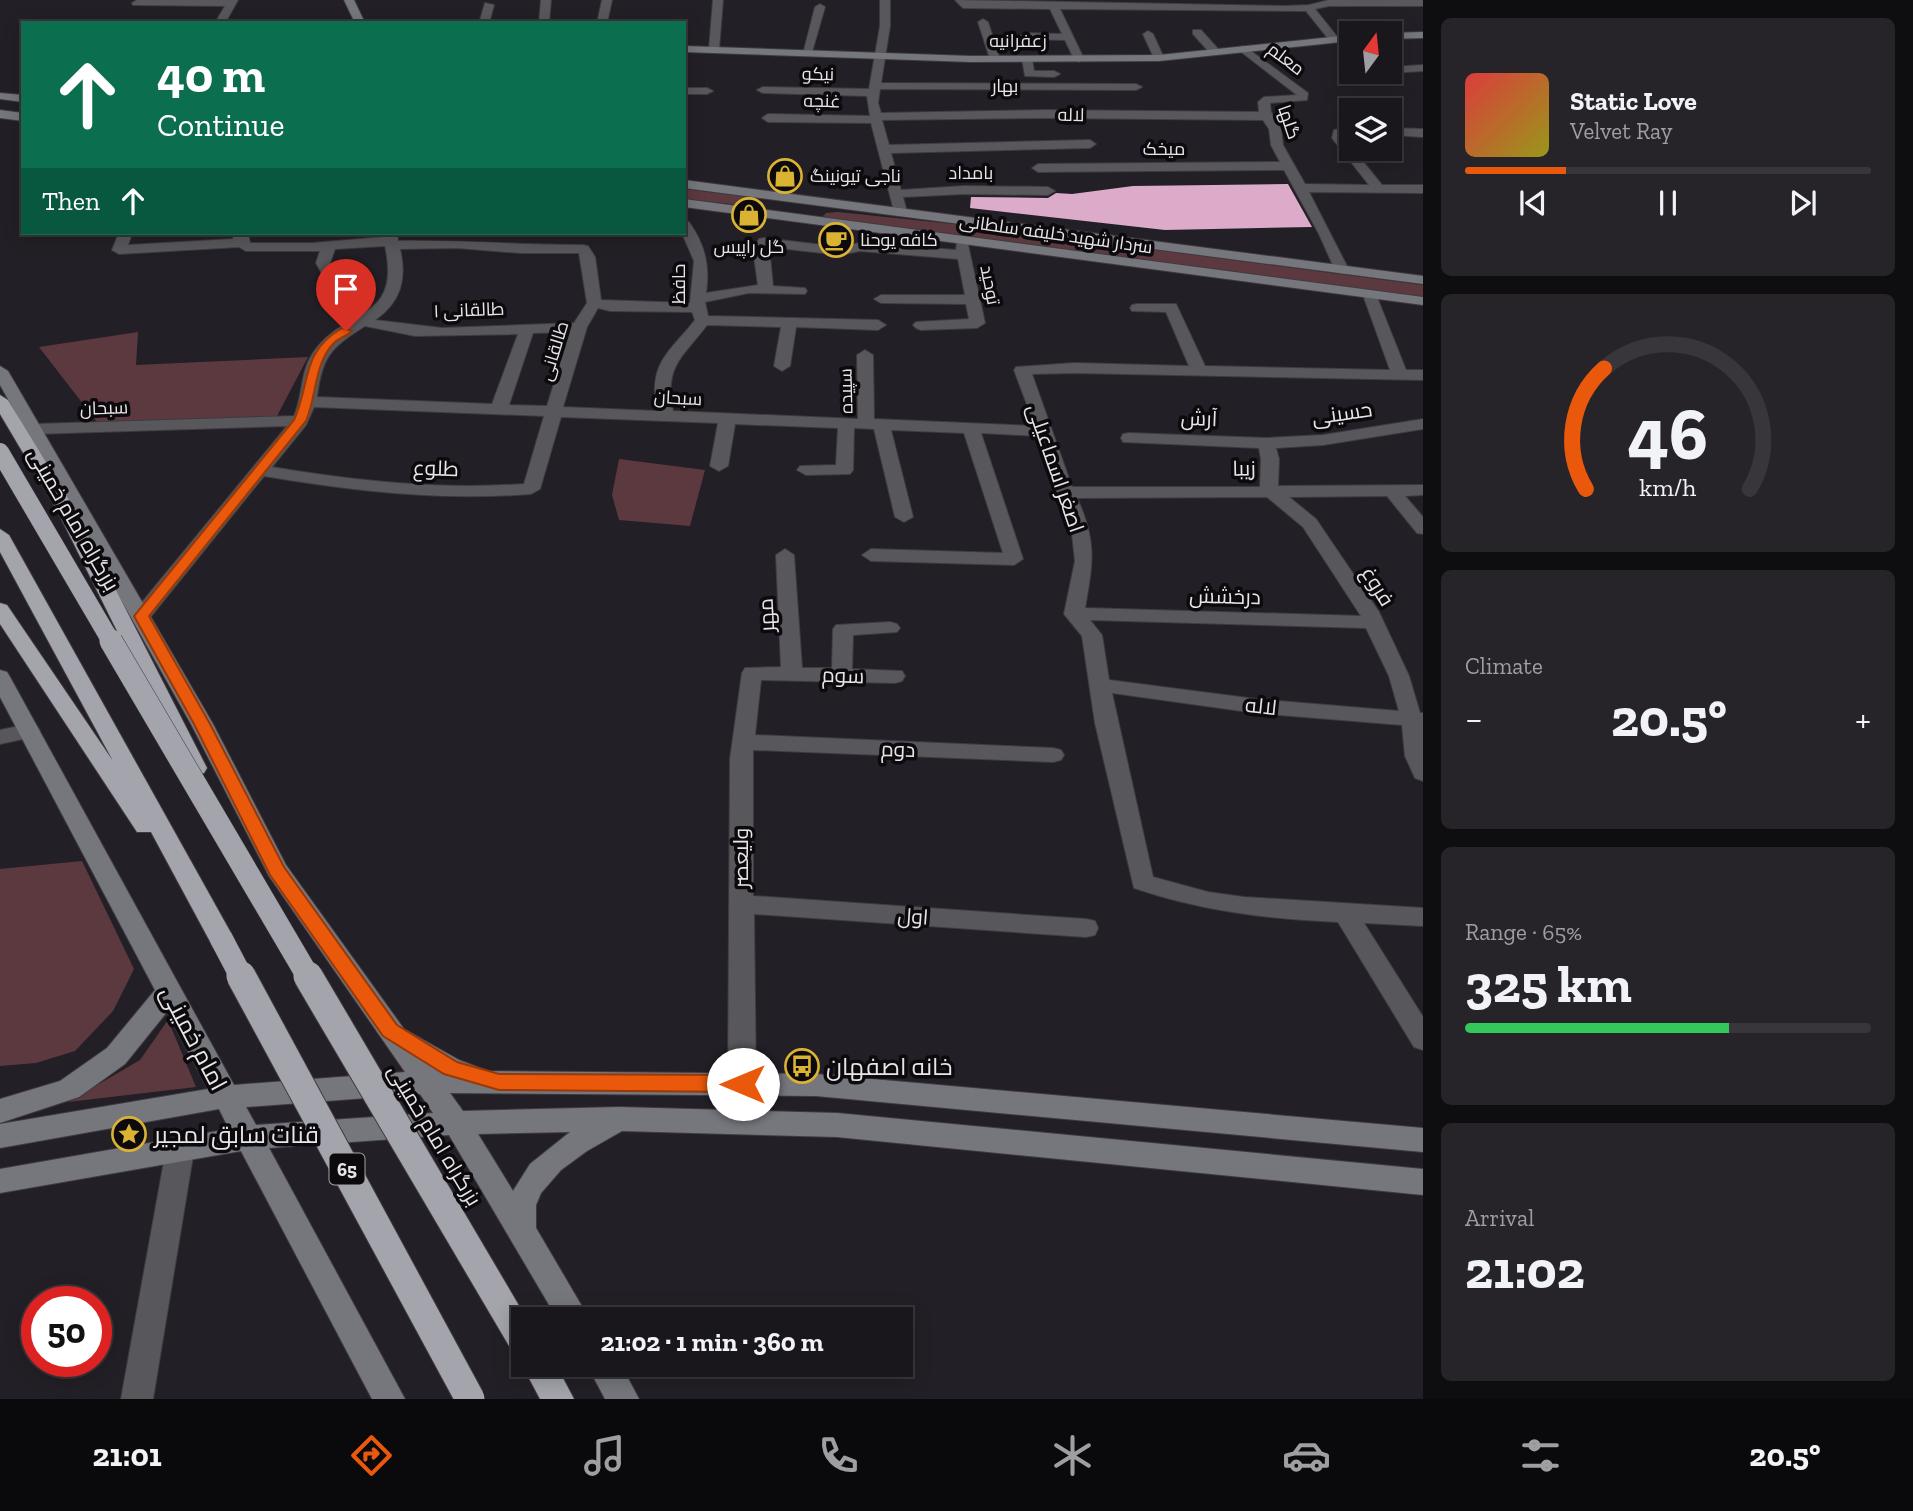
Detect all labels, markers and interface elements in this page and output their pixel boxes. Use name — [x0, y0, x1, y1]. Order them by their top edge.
north arrow — [1339, 21, 1402, 84]
map controls — [1339, 21, 1402, 161]
street label: زعفرانیه — [989, 30, 1047, 52]
street label: معلم — [1263, 38, 1309, 81]
text: 40 m — [157, 46, 265, 105]
icon: ahead — [42, 49, 133, 140]
street label: نیکو — [802, 63, 834, 85]
street label: بهار — [991, 75, 1018, 97]
text: Static Love — [1570, 85, 1697, 117]
street label: غنچه — [803, 90, 841, 113]
button: layers — [1339, 98, 1402, 161]
street label: گلها — [1273, 102, 1305, 142]
street label: لاله — [1057, 104, 1085, 126]
text: Continue — [157, 106, 285, 144]
text: Velvet Ray — [1570, 117, 1672, 145]
street label: میخک — [1143, 138, 1185, 160]
shop icon: ناجی‌ تیونینگ — [766, 157, 804, 195]
street label: بامداد — [949, 162, 993, 184]
place label: ناجی‌ تیونینگ — [810, 165, 901, 187]
icon: ahead — [114, 182, 152, 220]
icon: previous — [1514, 184, 1552, 222]
icon: pause — [1649, 184, 1687, 222]
icon: next — [1784, 184, 1822, 222]
text: Then — [42, 185, 100, 217]
shop icon: گل راپیس — [730, 196, 768, 234]
street label: سردار شهید خلیفه سلطانی — [958, 210, 1154, 258]
cafe icon: کافه یوحنا — [817, 221, 855, 259]
place label: کافه یوحنا — [860, 229, 938, 251]
place label: گل راپیس — [714, 236, 784, 259]
pin — [316, 259, 376, 331]
street label: توحید — [975, 263, 1005, 307]
street label: حافظ — [668, 264, 690, 304]
icon: arrive — [327, 270, 365, 308]
street label: طالقانی ۱ — [433, 298, 505, 322]
street label: طالقانی — [535, 319, 573, 383]
street label: سپیده — [835, 368, 857, 414]
street label: سبحان — [653, 386, 703, 410]
text: 46 — [1628, 391, 1708, 479]
street label: سبحان — [79, 396, 129, 420]
street label: حسینی — [1310, 396, 1374, 431]
street label: اصغر اسماعیلی — [1021, 400, 1090, 536]
street label: آرش — [1180, 405, 1218, 432]
street label: بزرگراه امام خمینی — [21, 443, 125, 596]
street label: طلوع — [413, 455, 459, 483]
street label: زیبا — [1232, 455, 1256, 481]
text: km/h — [1639, 472, 1697, 502]
street label: فروغ — [1355, 562, 1400, 612]
street label: درخشش — [1189, 583, 1261, 610]
street label: مهر — [753, 597, 780, 633]
text: Climate — [1465, 652, 1543, 680]
street label: سوم — [821, 662, 865, 690]
text: 20.5° — [1611, 687, 1727, 749]
street label: لاله — [1244, 692, 1278, 720]
text: − — [1465, 696, 1483, 742]
text: + — [1855, 696, 1871, 742]
street label: دوم — [880, 736, 916, 764]
street label: ولیعصر — [728, 828, 753, 889]
street label: اول — [897, 902, 929, 931]
text: Range · 65% — [1465, 918, 1582, 946]
text: 325 km — [1465, 953, 1632, 1015]
street label: امام خمینی — [153, 981, 234, 1096]
position arrow — [706, 1047, 780, 1121]
bus stop icon: خانه اصفهان — [783, 1047, 821, 1085]
place label: خانه اصفهان — [826, 1052, 953, 1081]
street label: بزرگراه امام خمینی — [381, 1060, 487, 1211]
place icon: قنات سابق لمجیر — [110, 1115, 148, 1153]
place label: قنات سابق لمجیر — [152, 1120, 319, 1150]
road number: 65 — [330, 1154, 364, 1184]
text: Arrival — [1465, 1204, 1534, 1232]
text: 21:02 — [1465, 1239, 1585, 1301]
speed limit sign: 50 — [21, 1286, 112, 1377]
text: 21:02 · 1 min · 360 m — [600, 1326, 824, 1358]
icon: directions — [347, 1431, 396, 1480]
icon: music — [580, 1431, 629, 1480]
icon: phone — [814, 1431, 863, 1480]
icon: climate — [1048, 1431, 1097, 1480]
icon: car — [1282, 1431, 1331, 1480]
icon: filters — [1516, 1431, 1565, 1480]
text: 21:01 — [92, 1436, 162, 1474]
text: 20.5° — [1749, 1436, 1821, 1474]

